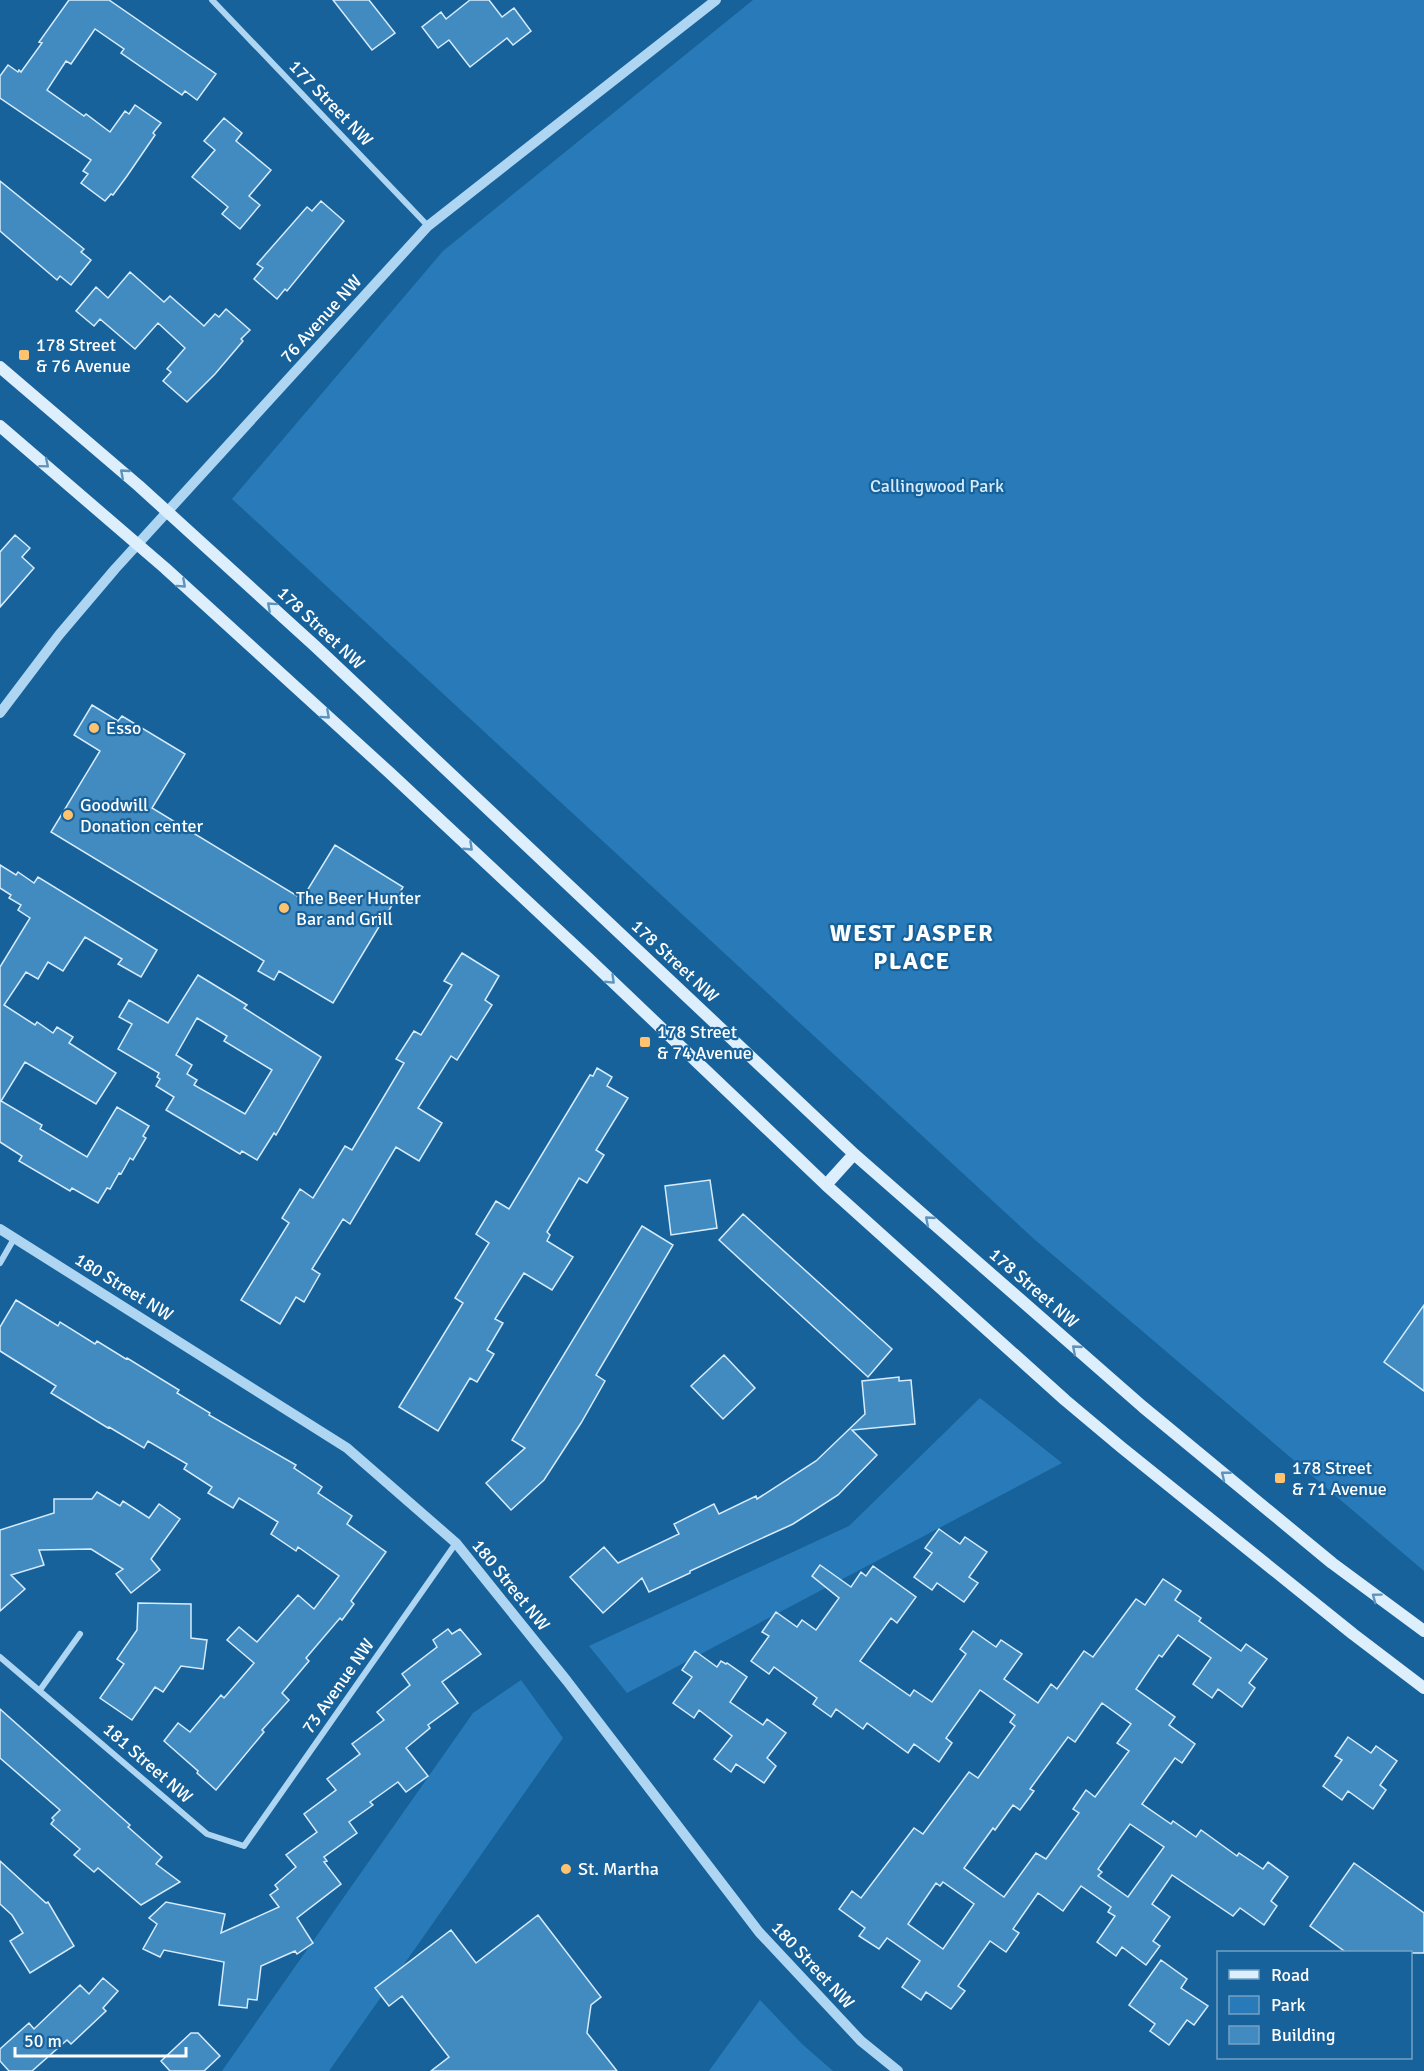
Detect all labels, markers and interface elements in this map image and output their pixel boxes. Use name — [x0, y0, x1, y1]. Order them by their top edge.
street label: 177 Street NW — [284, 55, 378, 151]
street label: 76 Avenue NW — [276, 270, 366, 368]
place label: 178 Street & 76 Avenue — [36, 334, 131, 377]
marker: 178 Street & 76 Avenue — [17, 348, 31, 362]
one-way arrow — [38, 457, 49, 468]
one-way arrow — [120, 469, 131, 480]
park label: Callingwood Park — [870, 475, 1004, 497]
one-way arrow — [174, 576, 185, 587]
street label: 178 Street NW — [273, 582, 369, 674]
one-way arrow — [268, 603, 279, 614]
one-way arrow — [319, 708, 329, 719]
place label: Esso — [106, 717, 141, 739]
marker: Esso — [87, 721, 101, 735]
place label: Goodwill Donation center — [80, 794, 204, 837]
marker: Goodwill Donation center — [61, 808, 75, 822]
one-way arrow — [462, 840, 473, 851]
place label: The Beer Hunter Bar and Grill — [296, 887, 421, 930]
marker: The Beer Hunter Bar and Grill — [277, 901, 291, 915]
street label: 178 Street NW — [627, 915, 723, 1007]
district label: WEST JASPER PLACE — [830, 918, 994, 976]
one-way arrow — [604, 973, 615, 984]
place label: 178 Street & 74 Avenue — [657, 1021, 752, 1064]
marker: 178 Street & 74 Avenue — [638, 1035, 652, 1049]
one-way arrow — [926, 1216, 936, 1227]
street label: 178 Street NW — [985, 1243, 1083, 1333]
street label: 180 Street NW — [71, 1248, 177, 1326]
one-way arrow — [1072, 1345, 1083, 1356]
place label: 178 Street & 71 Avenue — [1292, 1457, 1387, 1500]
one-way arrow — [1221, 1471, 1232, 1482]
marker: 178 Street & 71 Avenue — [1273, 1471, 1287, 1485]
street label: 180 Street NW — [467, 1535, 555, 1635]
one-way arrow — [1372, 1594, 1383, 1605]
street label: 73 Avenue NW — [297, 1634, 379, 1738]
street label: 181 Street NW — [99, 1718, 197, 1808]
place label: St. Martha — [578, 1858, 659, 1880]
marker: St. Martha — [559, 1862, 573, 1876]
street label: 180 Street NW — [767, 1917, 859, 2013]
legend — [1217, 1951, 1412, 2059]
text: Road — [1271, 1964, 1310, 1986]
text: Park — [1271, 1994, 1306, 2016]
scale bar — [15, 2020, 186, 2058]
text: Building — [1271, 2024, 1335, 2046]
text: 50 m — [24, 2030, 62, 2052]

